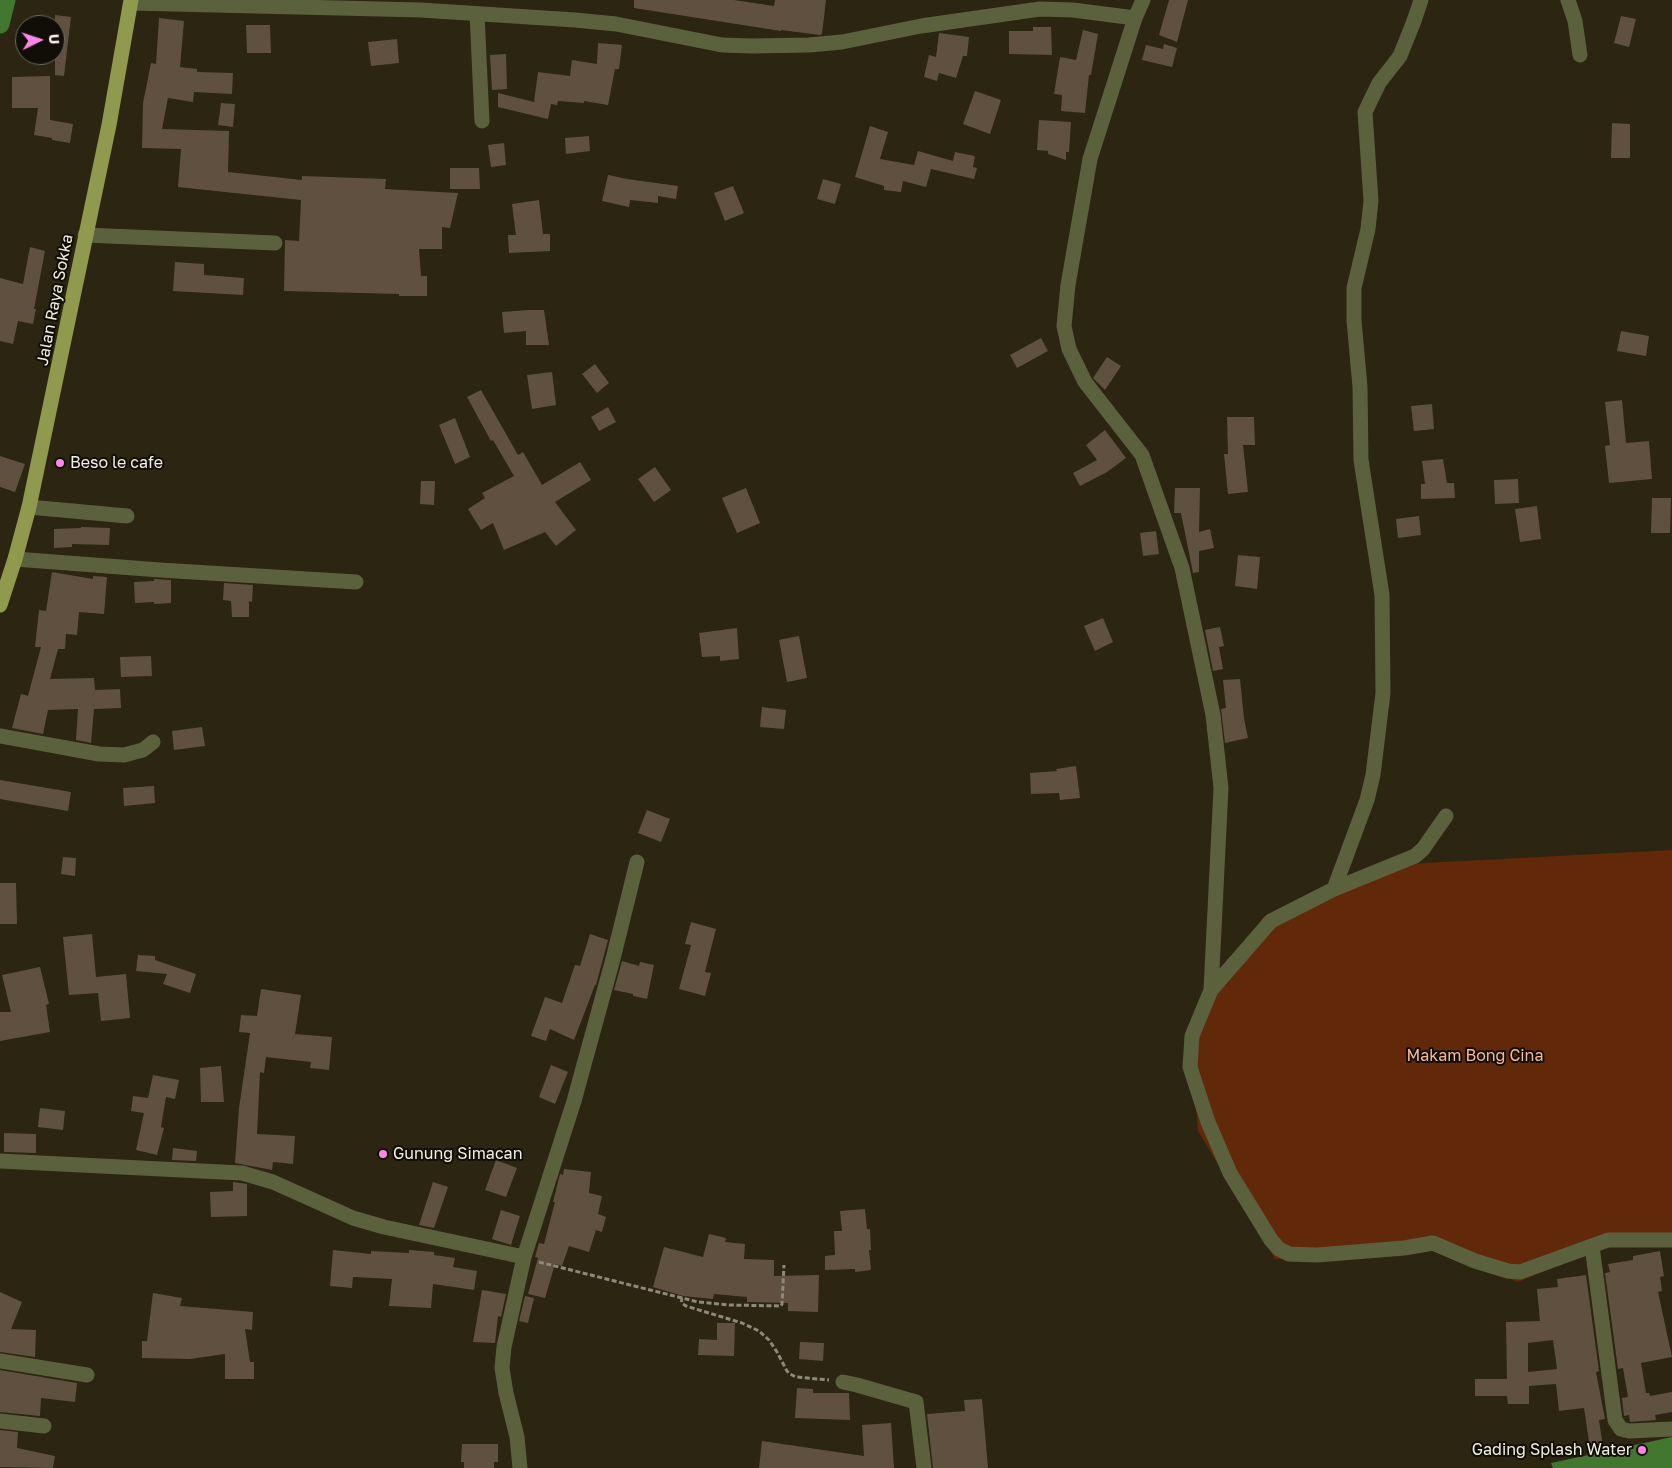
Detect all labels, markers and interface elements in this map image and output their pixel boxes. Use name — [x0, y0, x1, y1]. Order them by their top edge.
north arrow — [15, 15, 65, 65]
text: U — [46, 33, 63, 45]
street label: Jalan Raya Sokka — [33, 233, 77, 367]
place label: Beso le cafe — [70, 453, 163, 473]
marker: Beso le cafe — [54, 457, 66, 469]
park label: Makam Bong Cina — [1407, 1046, 1543, 1066]
place label: Gunung Simacan — [393, 1144, 522, 1164]
marker: Gunung Simacan — [377, 1148, 389, 1160]
place label: Gading Splash Water — [1472, 1440, 1632, 1460]
marker: Gading Splash Water — [1636, 1444, 1648, 1456]

